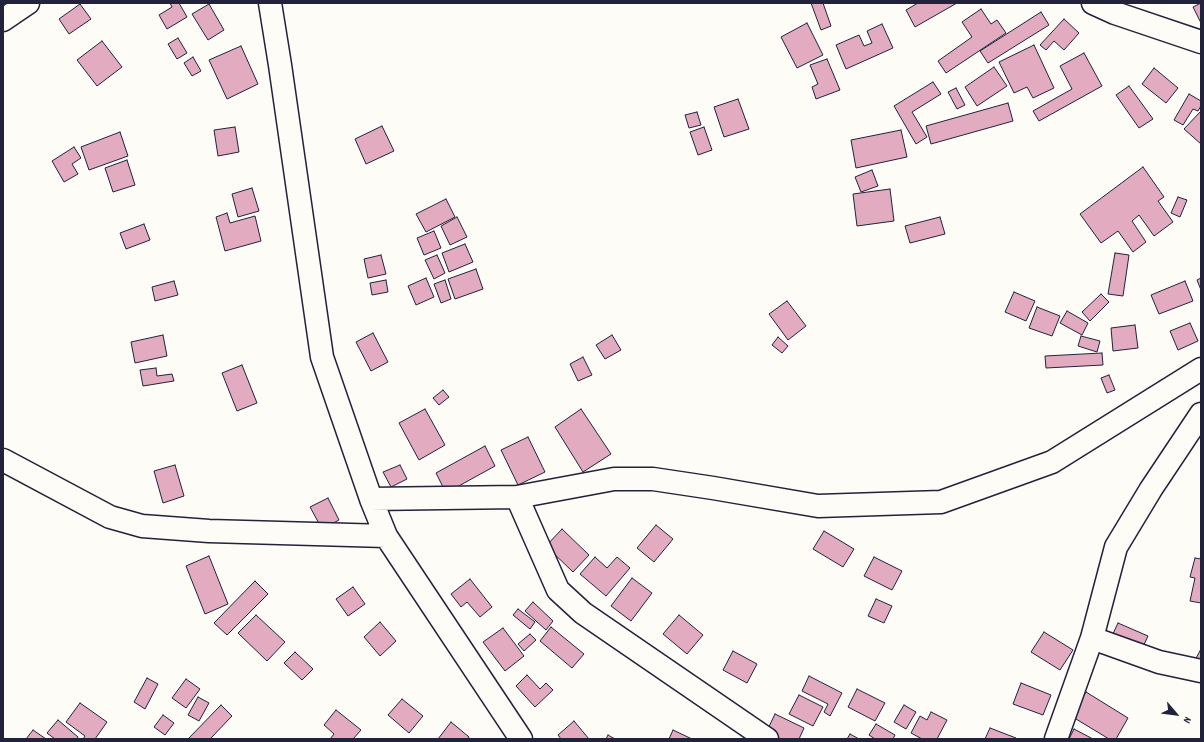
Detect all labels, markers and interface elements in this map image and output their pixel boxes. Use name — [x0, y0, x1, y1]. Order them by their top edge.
north arrow — [1156, 694, 1196, 734]
text: N — [1178, 713, 1195, 726]

